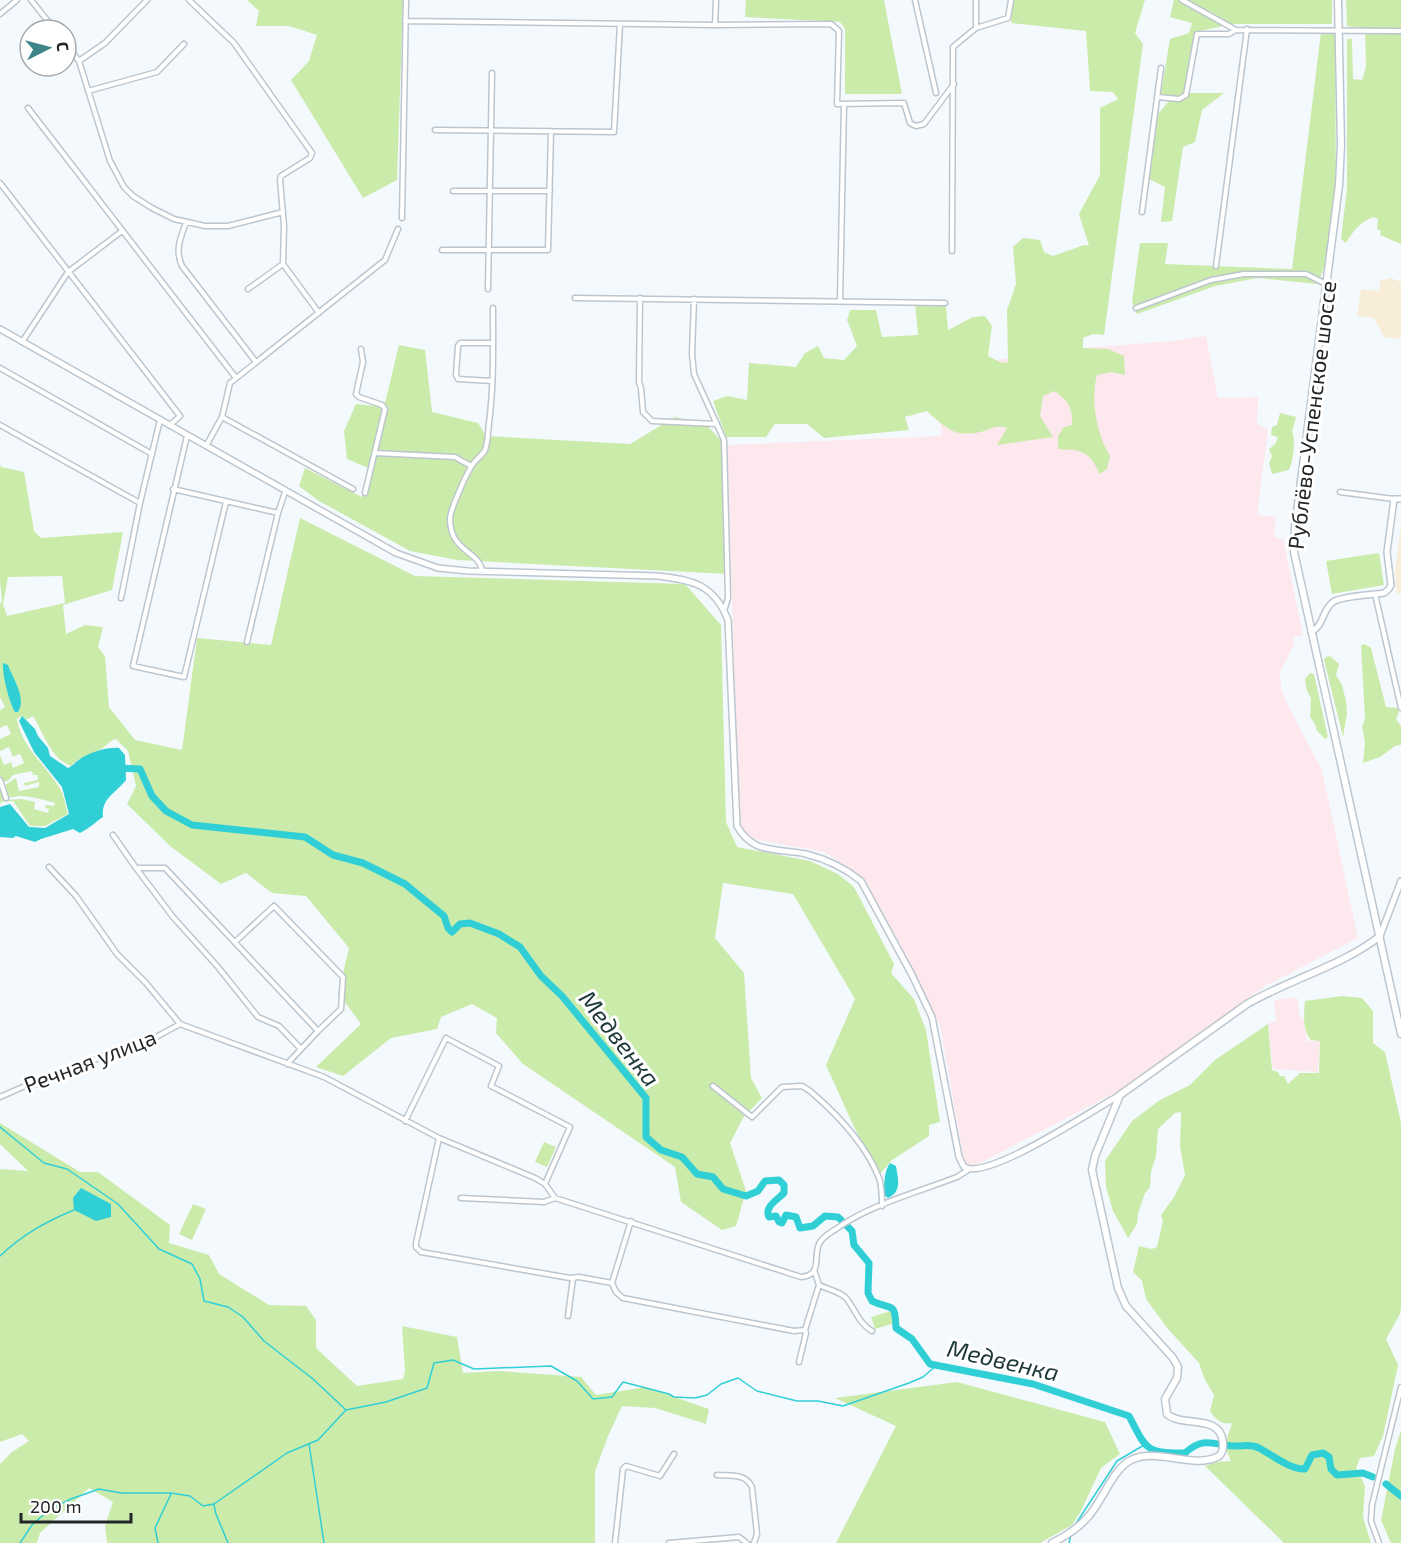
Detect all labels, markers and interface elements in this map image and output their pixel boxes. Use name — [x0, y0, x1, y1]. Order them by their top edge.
north arrow — [18, 18, 78, 78]
text: С — [53, 41, 73, 52]
street label: Рублёво-Успенское шоссе — [1282, 279, 1341, 551]
water label: Медвенка — [574, 984, 667, 1092]
street label: Речная улица — [20, 1023, 160, 1098]
water label: Медвенка — [945, 1333, 1062, 1386]
scale bar — [21, 1486, 130, 1524]
text: 200 m — [30, 1495, 82, 1517]

